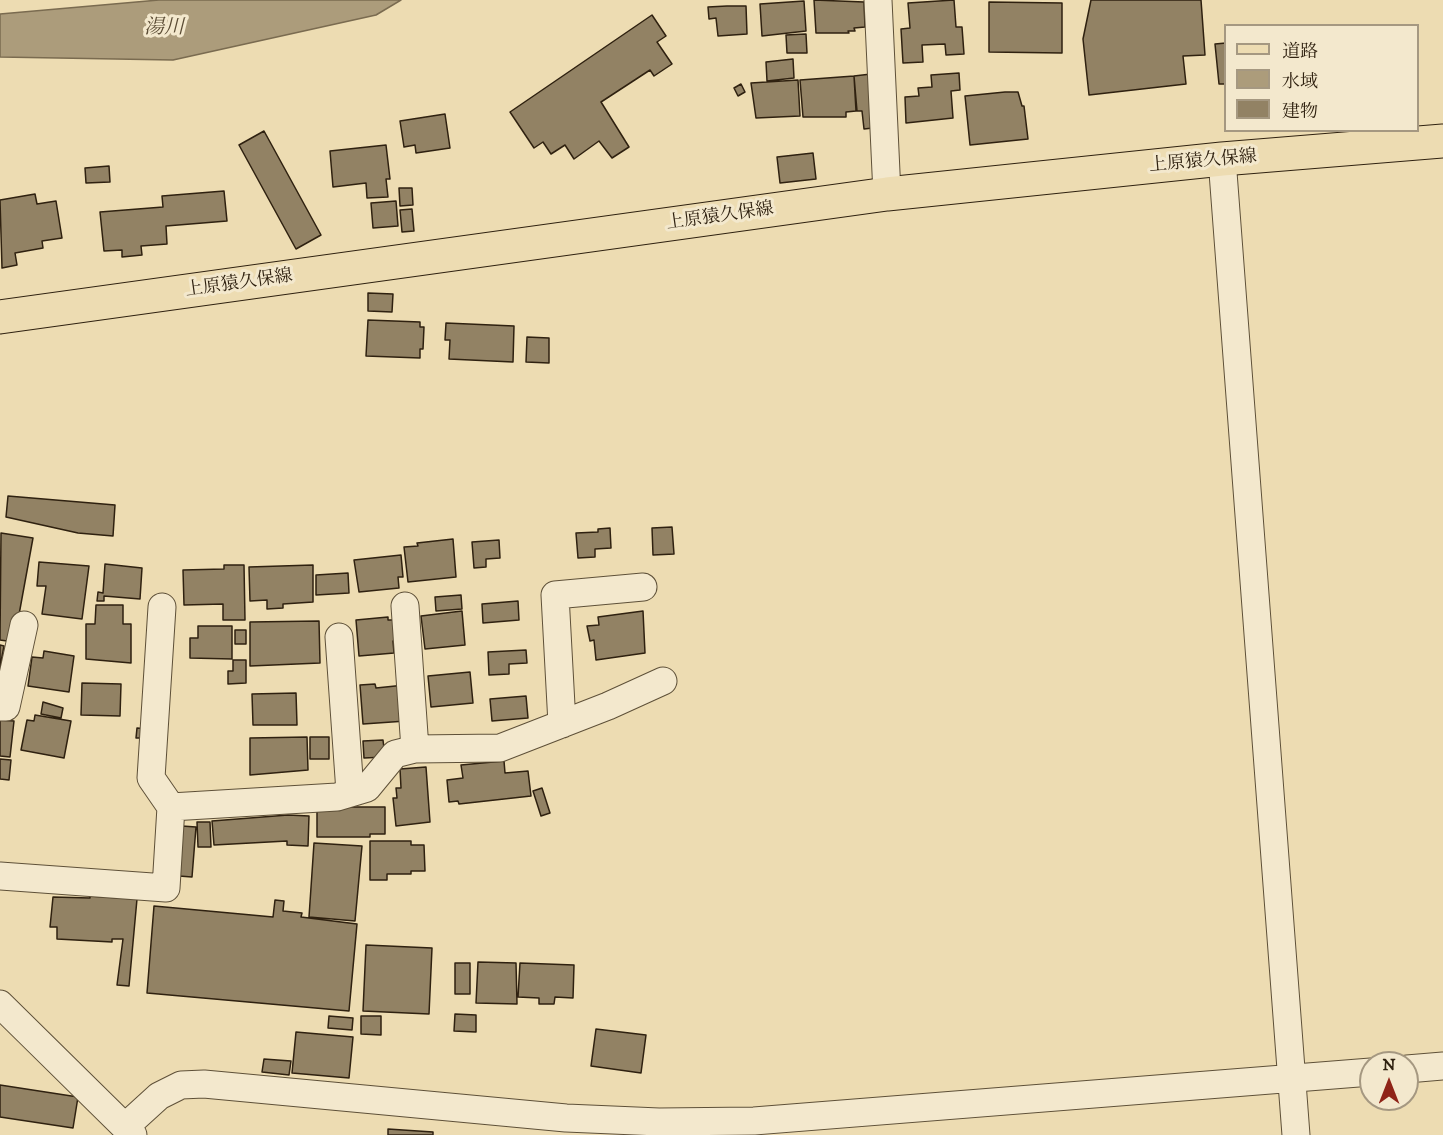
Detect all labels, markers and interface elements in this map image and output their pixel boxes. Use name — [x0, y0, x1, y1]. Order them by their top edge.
water label: 湯川 — [144, 17, 184, 41]
legend — [1224, 24, 1419, 132]
text: 道路 — [1282, 41, 1318, 63]
text: 水域 — [1282, 71, 1318, 93]
text: 建物 — [1282, 101, 1318, 123]
street label: 上原猿久保線 — [1148, 147, 1258, 177]
street label: 上原猿久保線 — [665, 199, 775, 235]
street label: 上原猿久保線 — [184, 266, 294, 302]
north arrow — [1359, 1051, 1419, 1111]
text: N — [1382, 1055, 1396, 1075]

